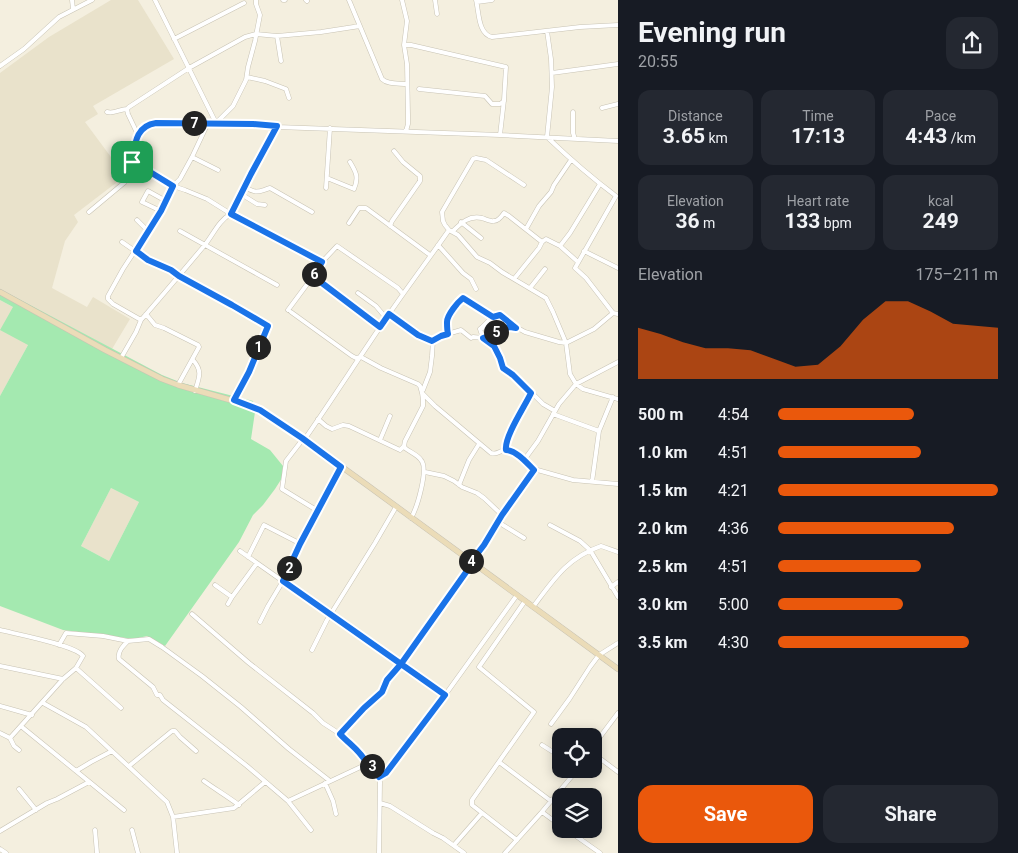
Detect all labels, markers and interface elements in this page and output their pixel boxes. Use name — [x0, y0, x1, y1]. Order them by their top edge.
text: Evening run — [638, 16, 786, 49]
button: share — [946, 17, 998, 69]
text: 20:55 — [638, 52, 678, 71]
text: Distance — [668, 108, 723, 124]
text: Time — [802, 108, 834, 124]
text: Pace — [925, 108, 956, 124]
pin: 7 — [182, 110, 206, 136]
text: 7 — [190, 115, 199, 131]
text: 3.65 — [663, 124, 705, 148]
text: 17:13 — [791, 124, 845, 148]
text: 4:43 — [905, 124, 947, 148]
text: km — [705, 130, 728, 146]
text: /km — [947, 130, 976, 146]
pin — [111, 141, 153, 183]
icon: arrive — [118, 148, 146, 176]
text: Elevation — [667, 193, 724, 209]
text: Heart rate — [787, 193, 849, 209]
text: kcal — [928, 193, 953, 209]
text: 36 — [675, 209, 700, 233]
text: 133 — [784, 209, 820, 233]
text: 249 — [923, 209, 959, 233]
text: m — [700, 215, 715, 231]
text: bpm — [820, 215, 852, 231]
pin: 6 — [302, 262, 326, 286]
text: Elevation — [638, 265, 703, 284]
text: 175–211 m — [916, 265, 998, 284]
text: 6 — [310, 266, 319, 282]
pin: 5 — [484, 320, 508, 344]
text: 5 — [492, 324, 501, 340]
pin: 1 — [246, 334, 270, 360]
text: 1 — [254, 339, 263, 355]
text: 500 m — [638, 405, 683, 424]
text: 4:54 — [718, 405, 749, 424]
text: 1.0 km — [638, 443, 687, 462]
text: 4:51 — [718, 443, 749, 462]
text: 1.5 km — [638, 481, 687, 500]
text: 4:21 — [718, 481, 749, 500]
text: 2.0 km — [638, 519, 687, 538]
text: 4:36 — [718, 519, 749, 538]
pin: 4 — [458, 548, 484, 574]
text: 4 — [467, 553, 476, 569]
pin: 2 — [276, 556, 302, 580]
text: 2.5 km — [638, 557, 687, 576]
text: 4:51 — [718, 557, 749, 576]
text: 2 — [285, 560, 294, 576]
text: 3.0 km — [638, 595, 687, 614]
text: 5:00 — [718, 595, 749, 614]
text: 3.5 km — [638, 633, 687, 652]
text: 4:30 — [718, 633, 749, 652]
map controls — [552, 728, 602, 838]
button: locate — [552, 728, 602, 778]
pin: 3 — [360, 754, 384, 778]
text: 3 — [368, 758, 377, 774]
button: Save — [638, 785, 813, 843]
button: Share — [823, 785, 998, 843]
button: layers — [552, 788, 602, 838]

